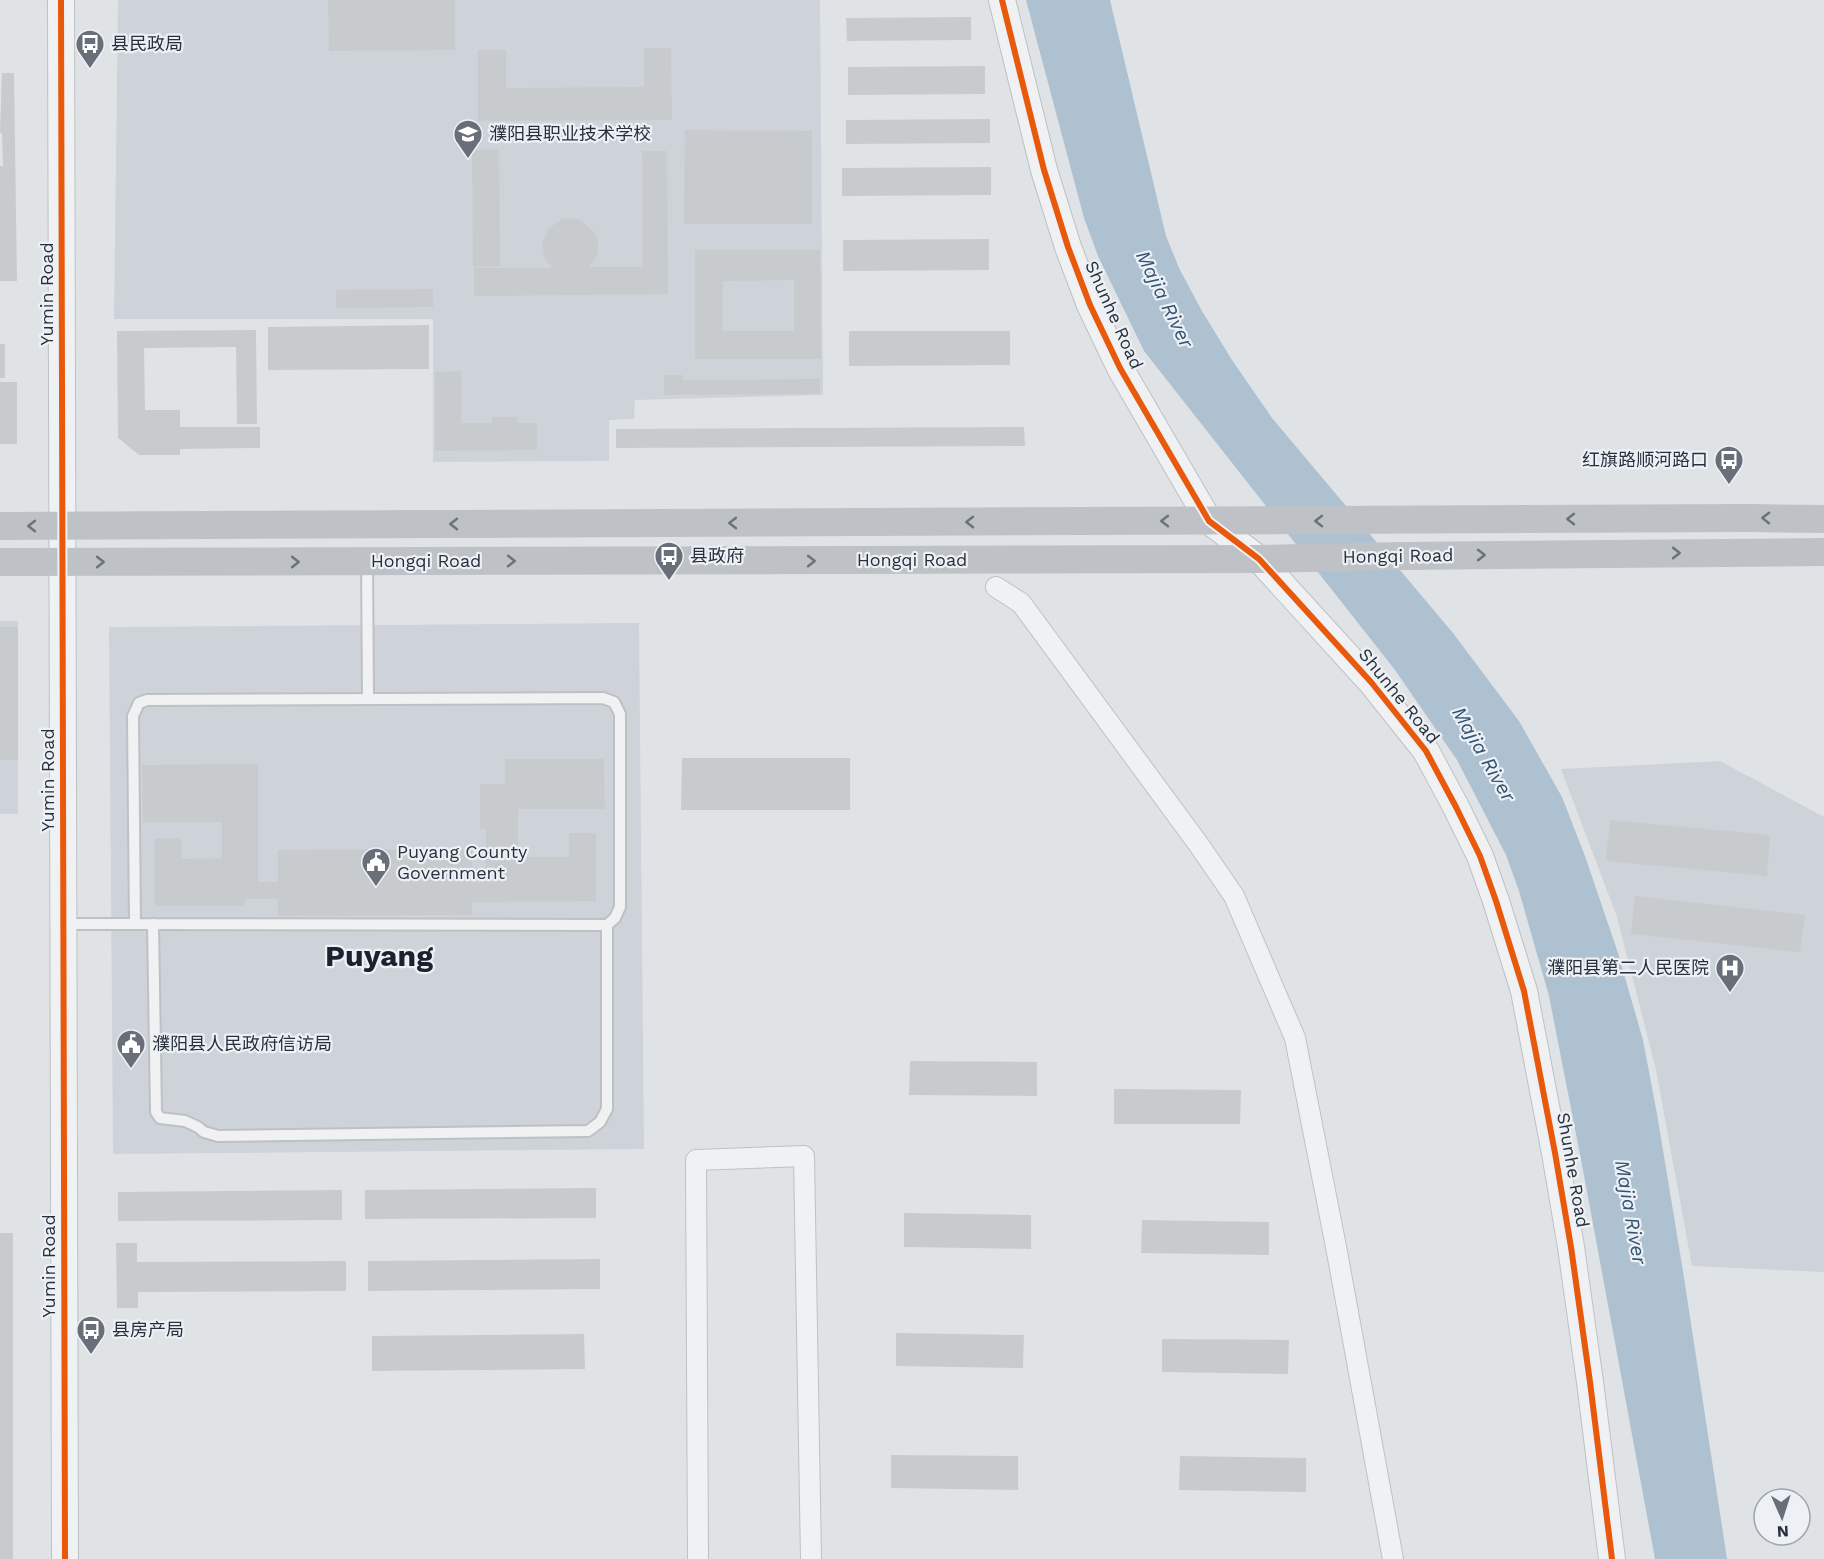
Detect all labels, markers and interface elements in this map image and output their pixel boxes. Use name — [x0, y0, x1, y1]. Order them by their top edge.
bus stop icon: 县民政局 — [74, 28, 106, 70]
place label: 县民政局 — [111, 33, 183, 54]
school or university icon: 濮阳县职业技术学校 — [452, 118, 484, 160]
place label: 濮阳县职业技术学校 — [489, 123, 651, 144]
street label: Yumin Road — [36, 242, 57, 346]
water label: Majia River — [1131, 246, 1199, 353]
street label: Shunhe Road — [1081, 257, 1148, 372]
bus stop icon: 红旗路顺河路口 — [1713, 444, 1745, 486]
place label: 红旗路顺河路口 — [1582, 449, 1708, 470]
one-way arrow — [1761, 512, 1770, 525]
one-way arrow — [1566, 513, 1575, 525]
one-way arrow — [1160, 515, 1169, 527]
one-way arrow — [1314, 515, 1323, 527]
one-way arrow — [965, 516, 974, 528]
one-way arrow — [728, 517, 737, 529]
one-way arrow — [449, 518, 458, 530]
one-way arrow — [27, 520, 36, 532]
bus stop icon: 县政府 — [653, 540, 685, 582]
street label: Hongqi Road — [1342, 544, 1454, 567]
place label: 县政府 — [690, 545, 744, 566]
one-way arrow — [1672, 547, 1681, 559]
street label: Hongqi Road — [857, 549, 967, 570]
one-way arrow — [1477, 549, 1486, 561]
street label: Hongqi Road — [371, 550, 481, 571]
one-way arrow — [507, 555, 516, 567]
one-way arrow — [807, 555, 816, 567]
one-way arrow — [96, 556, 105, 568]
one-way arrow — [291, 556, 300, 568]
street label: Shunhe Road — [1355, 644, 1444, 748]
water label: Majia River — [1447, 702, 1521, 807]
street label: Yumin Road — [37, 728, 58, 832]
place label: Puyang County Government — [397, 841, 528, 883]
public building icon: Puyang County Government — [360, 846, 392, 888]
district label: Puyang — [325, 938, 433, 973]
hospital icon: 濮阳县第二人民医院 — [1714, 952, 1746, 994]
place label: 濮阳县第二人民医院 — [1547, 957, 1709, 978]
public building icon: 濮阳县人民政府信访局 — [115, 1028, 147, 1070]
place label: 濮阳县人民政府信访局 — [152, 1033, 332, 1054]
street label: Shunhe Road — [1553, 1111, 1594, 1229]
water label: Majia River — [1610, 1158, 1652, 1267]
street label: Yumin Road — [38, 1214, 59, 1318]
bus stop icon: 县房产局 — [75, 1314, 107, 1356]
place label: 县房产局 — [112, 1319, 184, 1340]
north arrow — [1752, 1487, 1812, 1547]
text: N — [1776, 1522, 1789, 1541]

